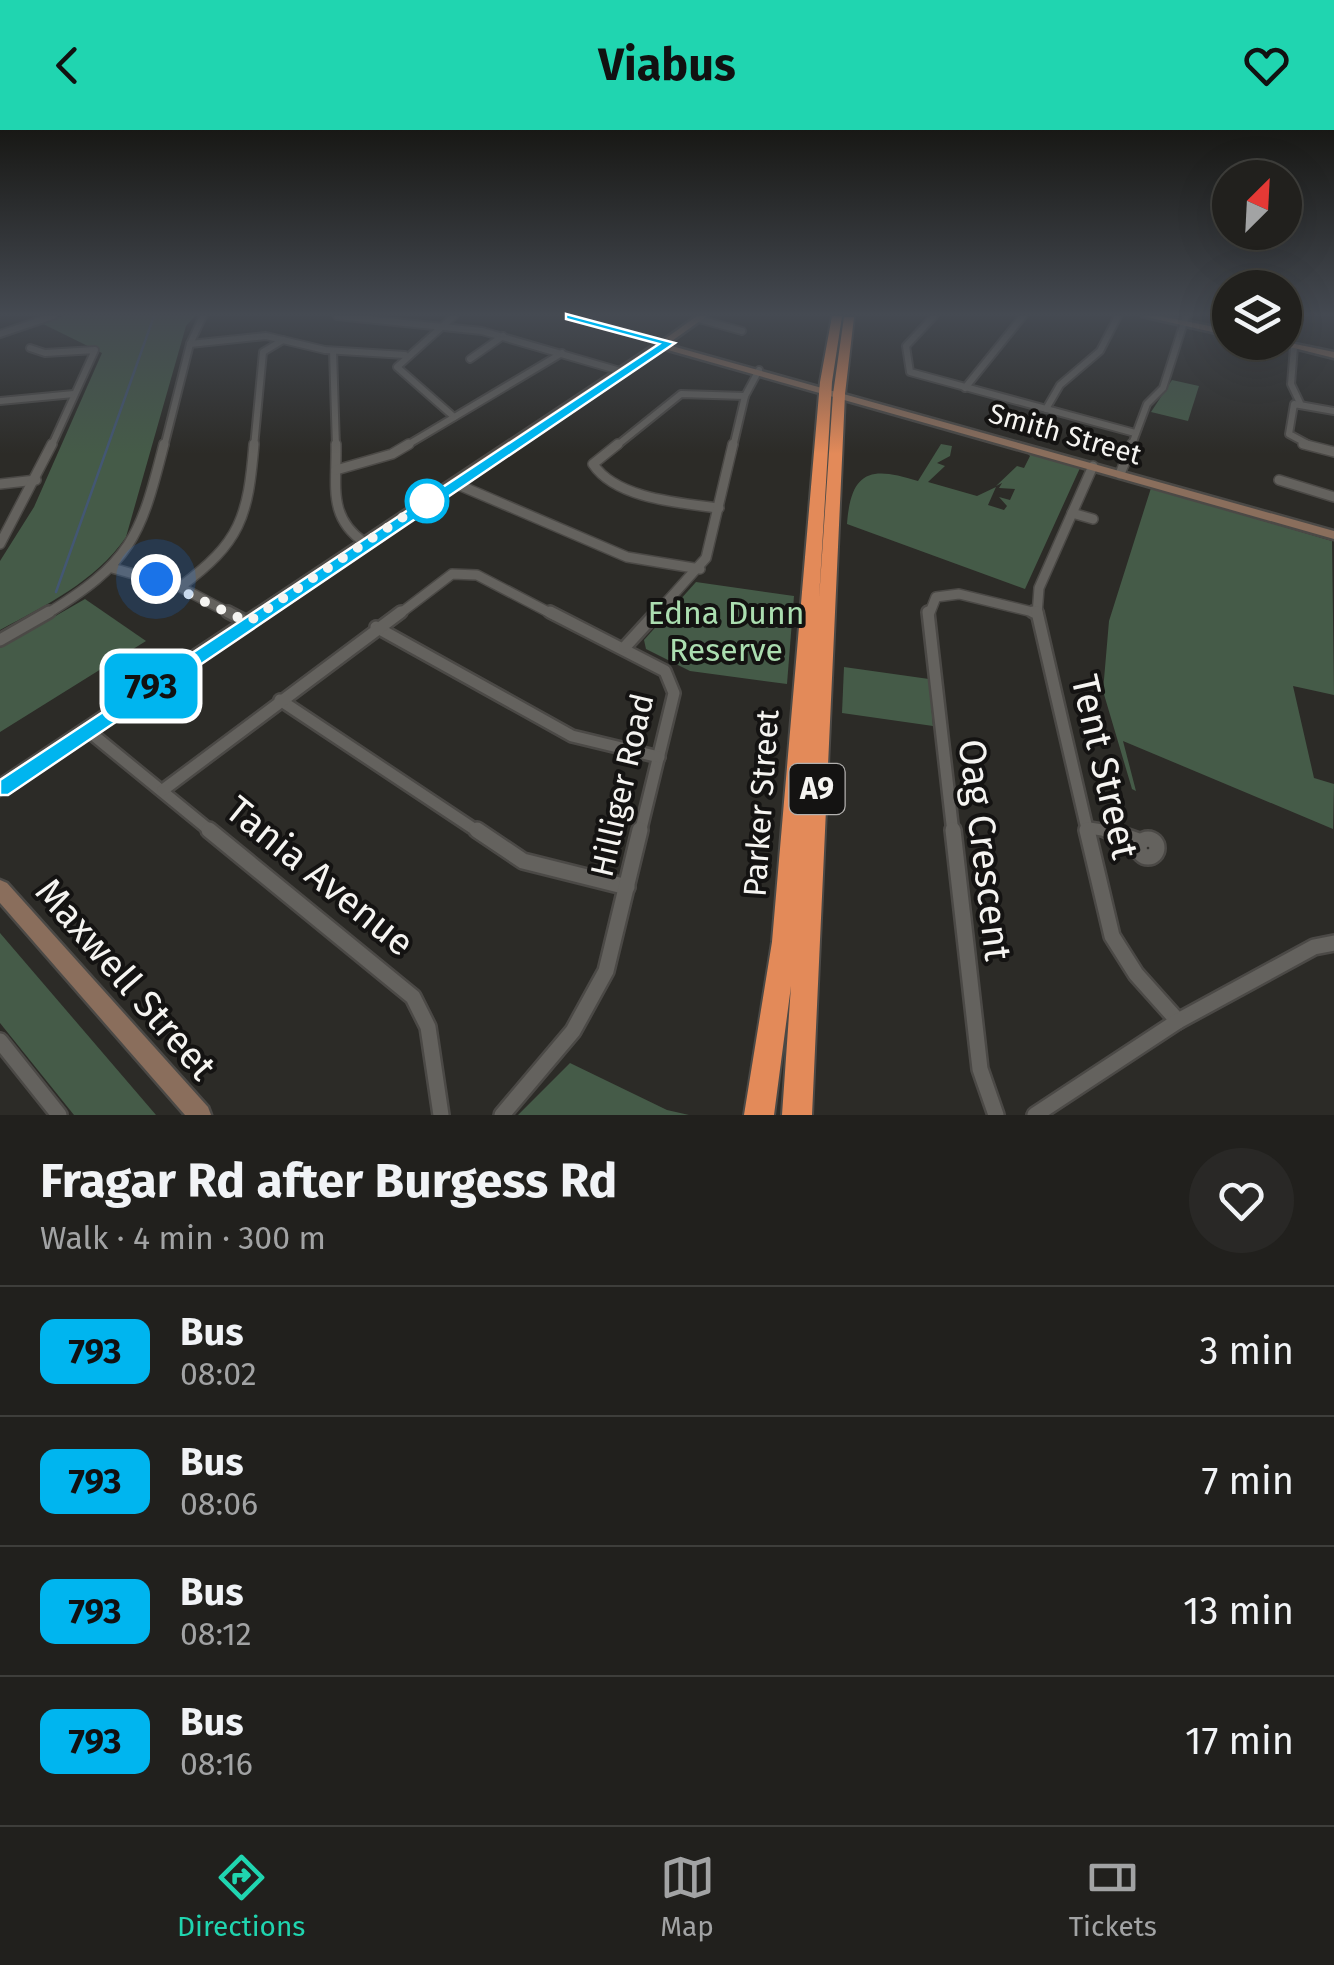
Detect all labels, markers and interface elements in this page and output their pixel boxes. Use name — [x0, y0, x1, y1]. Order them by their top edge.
icon: back — [40, 38, 95, 93]
text: Viabus — [598, 38, 736, 92]
icon: heart — [1239, 38, 1294, 93]
north arrow — [1212, 160, 1302, 250]
map controls — [1212, 160, 1302, 360]
button: layers — [1212, 270, 1302, 360]
street label: Smith Street — [985, 396, 1146, 472]
unlabelled marker — [406, 480, 448, 522]
your location — [131, 554, 181, 604]
park label: Edna Dunn Reserve — [648, 594, 805, 669]
line badge: 793 — [94, 654, 208, 718]
text: 793 — [124, 665, 178, 707]
street label: Tent Street — [1062, 671, 1149, 864]
street label: Hilliger Road — [582, 690, 662, 880]
street label: Parker Street — [735, 708, 787, 898]
street label: Oag Crescent — [949, 737, 1021, 964]
road number: A9 — [790, 764, 844, 814]
street label: Tania Avenue — [217, 786, 423, 966]
street label: Maxwell Street — [26, 869, 226, 1089]
button: heart — [1189, 1148, 1294, 1253]
text: Fragar Rd after Burgess Rd — [40, 1152, 617, 1210]
text: Walk · 4 min · 300 m — [40, 1219, 326, 1257]
text: Bus — [180, 1309, 244, 1355]
text: 3 min — [1199, 1328, 1294, 1374]
text: 793 — [68, 1330, 122, 1372]
text: 08:02 — [180, 1355, 256, 1393]
text: Bus — [180, 1439, 244, 1485]
text: 7 min — [1202, 1458, 1294, 1504]
text: 793 — [68, 1460, 122, 1502]
text: 08:06 — [180, 1485, 258, 1523]
text: Bus — [180, 1569, 244, 1615]
text: 13 min — [1183, 1588, 1294, 1634]
text: 793 — [68, 1590, 122, 1632]
text: 08:12 — [180, 1615, 252, 1653]
text: Bus — [180, 1699, 244, 1745]
text: 17 min — [1185, 1718, 1294, 1764]
text: 793 — [68, 1720, 122, 1762]
text: 08:16 — [180, 1745, 253, 1783]
tab: Directions — [177, 1850, 305, 1943]
tab: Map — [660, 1850, 715, 1943]
tab: Tickets — [1069, 1850, 1157, 1943]

